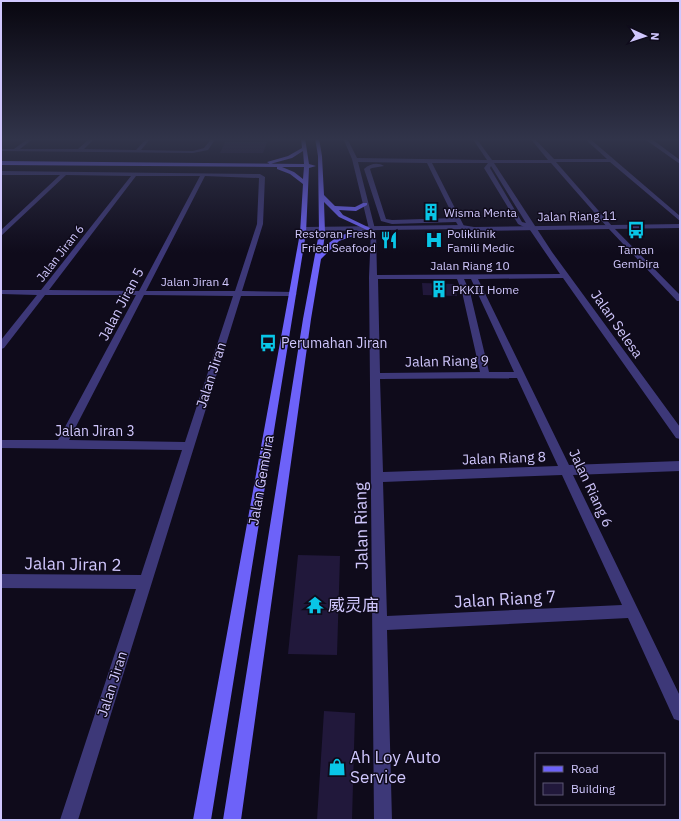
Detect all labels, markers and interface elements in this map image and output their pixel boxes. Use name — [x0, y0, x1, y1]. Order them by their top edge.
north arrow — [625, 16, 665, 56]
text: N — [648, 32, 662, 41]
building icon: Wisma Menta — [421, 202, 441, 222]
place label: Wisma Menta — [444, 205, 518, 220]
street label: Jalan Riang 11 — [537, 208, 617, 224]
bus stop icon: Taman Gembira — [626, 220, 646, 240]
street label: Jalan Jiran 6 — [33, 221, 87, 285]
place label: Restoran Fresh Fried Seafood — [295, 226, 376, 255]
place label: Poliklinik Famili Medic — [447, 226, 515, 255]
restaurant icon: Restoran Fresh Fried Seafood — [379, 230, 399, 250]
hospital icon: Poliklinik Famili Medic — [424, 230, 444, 250]
place label: Taman Gembira — [613, 242, 660, 271]
street label: Jalan Riang 10 — [430, 258, 510, 273]
street label: Jalan Jiran 5 — [94, 264, 148, 344]
street label: Jalan Jiran 4 — [161, 274, 229, 289]
building icon: PKKII Home — [429, 279, 449, 299]
place label: PKKII Home — [452, 282, 520, 297]
street label: Jalan Selesa — [587, 287, 647, 362]
bus stop icon: Perumahan Jiran — [258, 333, 278, 353]
place label: Perumahan Jiran — [281, 334, 388, 352]
street label: Jalan Jiran — [192, 340, 230, 410]
street label: Jalan Riang 9 — [405, 351, 489, 371]
street label: Jalan Jiran 3 — [55, 422, 135, 440]
street label: Jalan Gembira — [244, 433, 278, 526]
street label: Jalan Riang 6 — [565, 446, 617, 530]
street label: Jalan Riang 8 — [462, 448, 546, 468]
street label: Jalan Riang — [349, 482, 373, 570]
street label: Jalan Jiran 2 — [24, 552, 122, 576]
street label: Jalan Riang 7 — [453, 585, 557, 613]
place label: 威灵庙 — [328, 594, 379, 616]
temple icon: 威灵庙 — [305, 595, 325, 615]
street label: Jalan Jiran — [93, 649, 131, 719]
place label: Ah Loy Auto Service — [350, 746, 441, 788]
legend — [535, 753, 665, 805]
shop icon: Ah Loy Auto Service — [327, 757, 347, 777]
text: Road — [571, 761, 599, 776]
text: Building — [571, 781, 616, 796]

